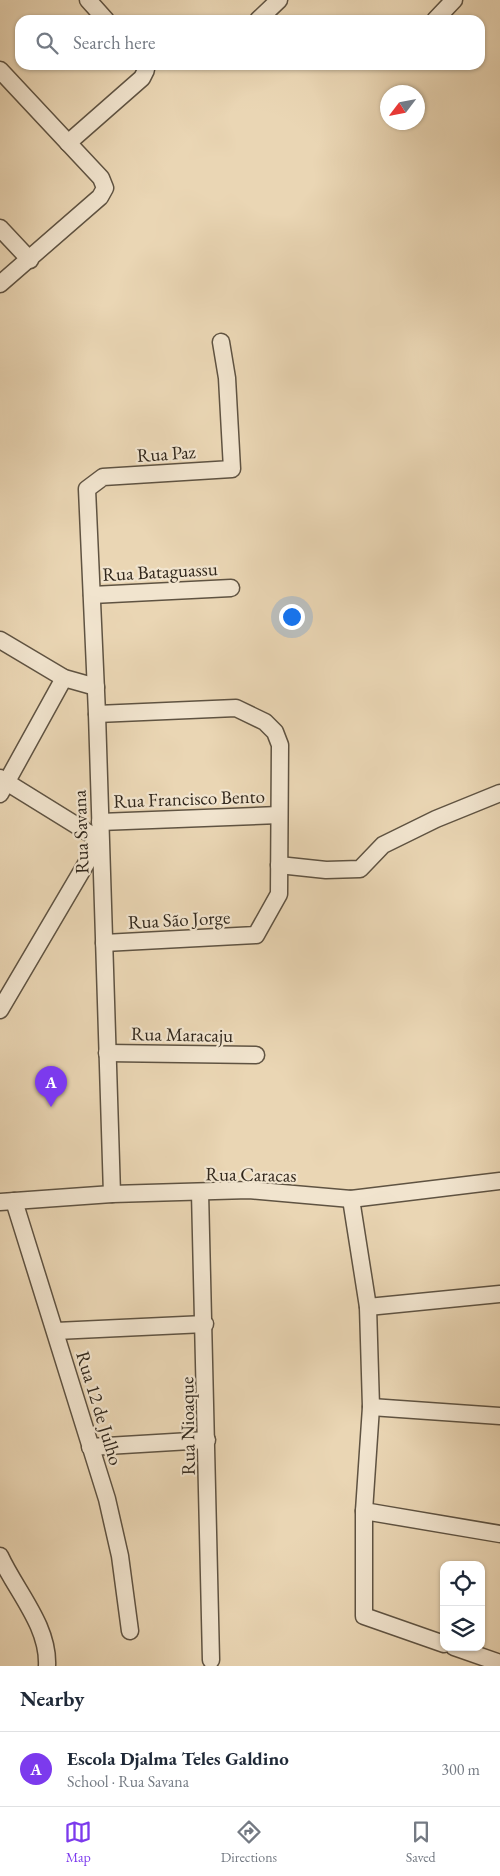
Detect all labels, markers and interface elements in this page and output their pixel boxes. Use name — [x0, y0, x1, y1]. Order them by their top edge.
search box — [15, 15, 485, 70]
icon: search — [33, 29, 61, 57]
text: Search here — [73, 30, 155, 55]
north arrow — [380, 85, 425, 130]
street label: Rua Paz — [136, 439, 197, 468]
street label: Rua Bataguassu — [102, 556, 218, 587]
your location — [279, 604, 305, 630]
street label: Rua Francisco Bento — [113, 783, 265, 814]
street label: Rua Savana — [67, 789, 94, 875]
street label: Rua São Jorge — [127, 904, 231, 935]
street label: Rua Maracaju — [131, 1021, 233, 1048]
pin: A — [35, 1066, 67, 1107]
street label: Rua Caracas — [205, 1161, 297, 1188]
street label: Rua 12 de Julho — [70, 1348, 129, 1468]
street label: Rua Nioaque — [174, 1376, 201, 1475]
map controls — [440, 1561, 485, 1651]
button: locate — [440, 1561, 485, 1606]
button: layers — [440, 1606, 485, 1651]
text: Nearby — [20, 1685, 84, 1712]
text: Escola Djalma Teles Galdino — [67, 1746, 289, 1771]
text: A — [30, 1759, 42, 1780]
text: 300 m — [441, 1759, 480, 1780]
text: School · Rua Savana — [67, 1771, 189, 1792]
tab: Map — [64, 1818, 92, 1866]
tab: Directions — [221, 1818, 277, 1866]
tab: Saved — [406, 1818, 436, 1866]

